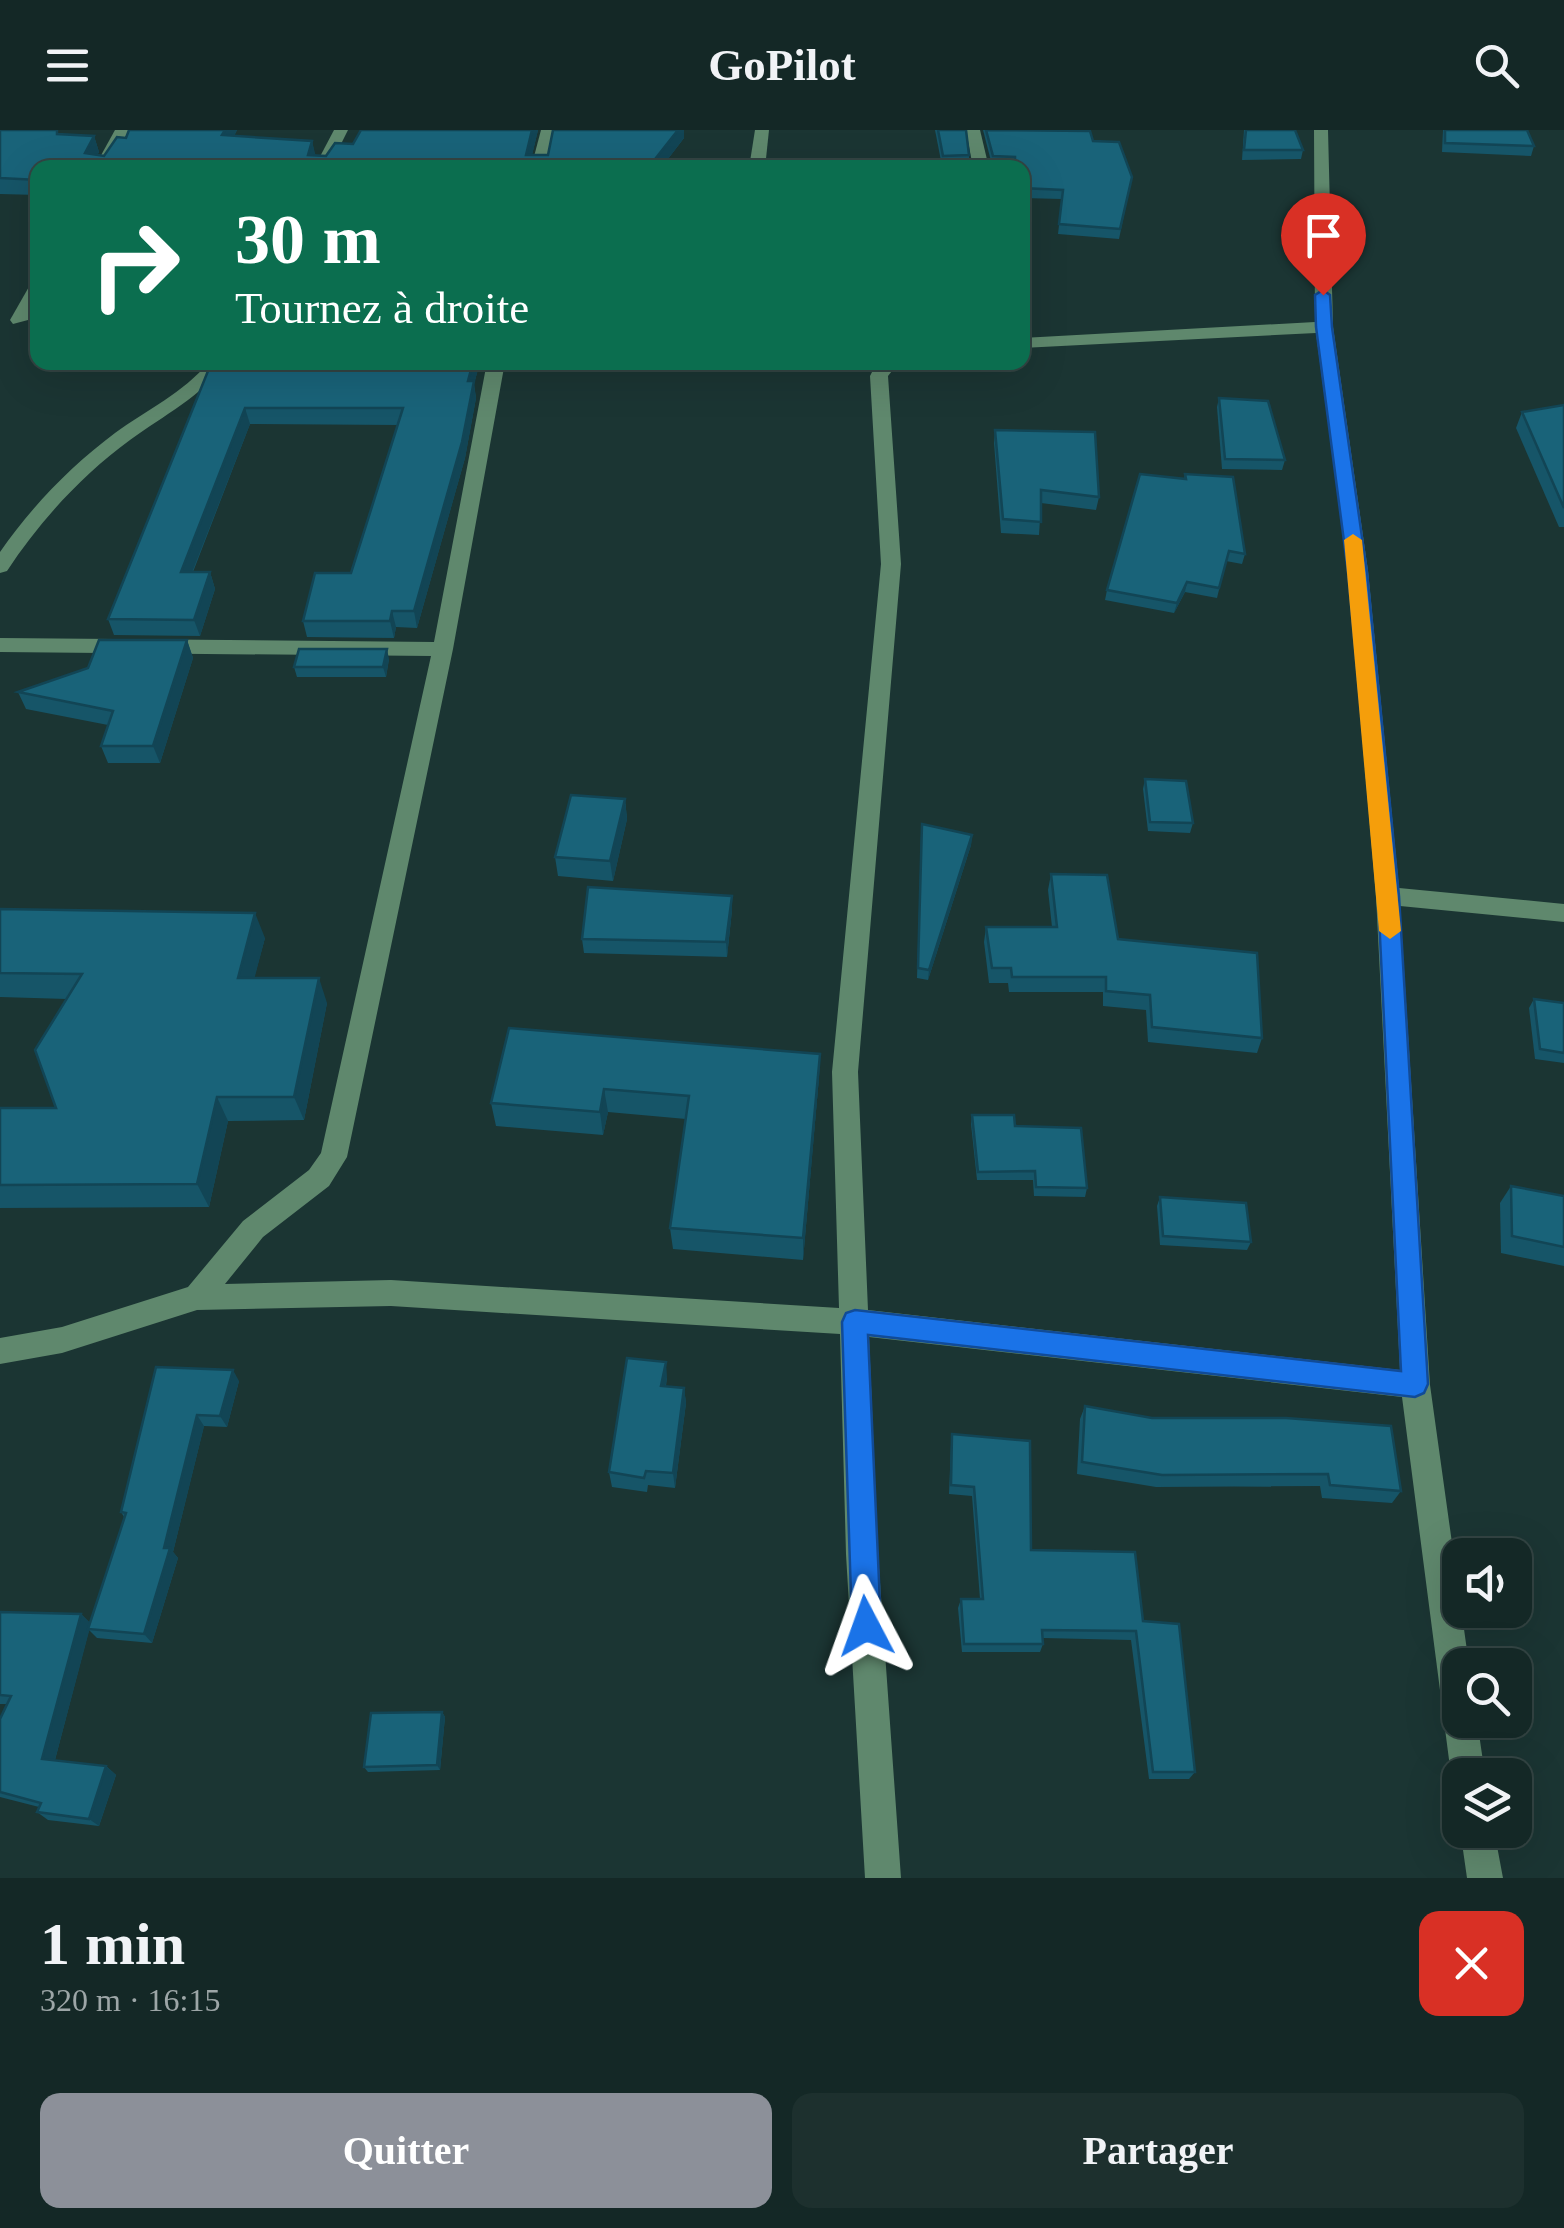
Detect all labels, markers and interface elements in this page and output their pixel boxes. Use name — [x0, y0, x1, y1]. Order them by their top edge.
icon: menu — [40, 38, 95, 93]
icon: search — [1469, 38, 1524, 93]
text: GoPilot — [708, 40, 856, 90]
pin — [1281, 193, 1366, 296]
icon: right — [70, 200, 200, 330]
text: 30 m — [235, 201, 381, 278]
icon: arrive — [1296, 208, 1351, 263]
text: Tournez à droite — [235, 283, 529, 333]
map controls — [1442, 1538, 1532, 1848]
button: sound — [1442, 1538, 1532, 1628]
position arrow — [814, 1574, 918, 1678]
button: search — [1442, 1648, 1532, 1738]
button: layers — [1442, 1758, 1532, 1848]
text: 1 min — [40, 1911, 185, 1977]
button: close — [1419, 1911, 1524, 2016]
text: 320 m · 16:15 — [40, 1982, 220, 2018]
button: Quitter — [40, 2093, 772, 2208]
button: Partager — [792, 2093, 1524, 2208]

